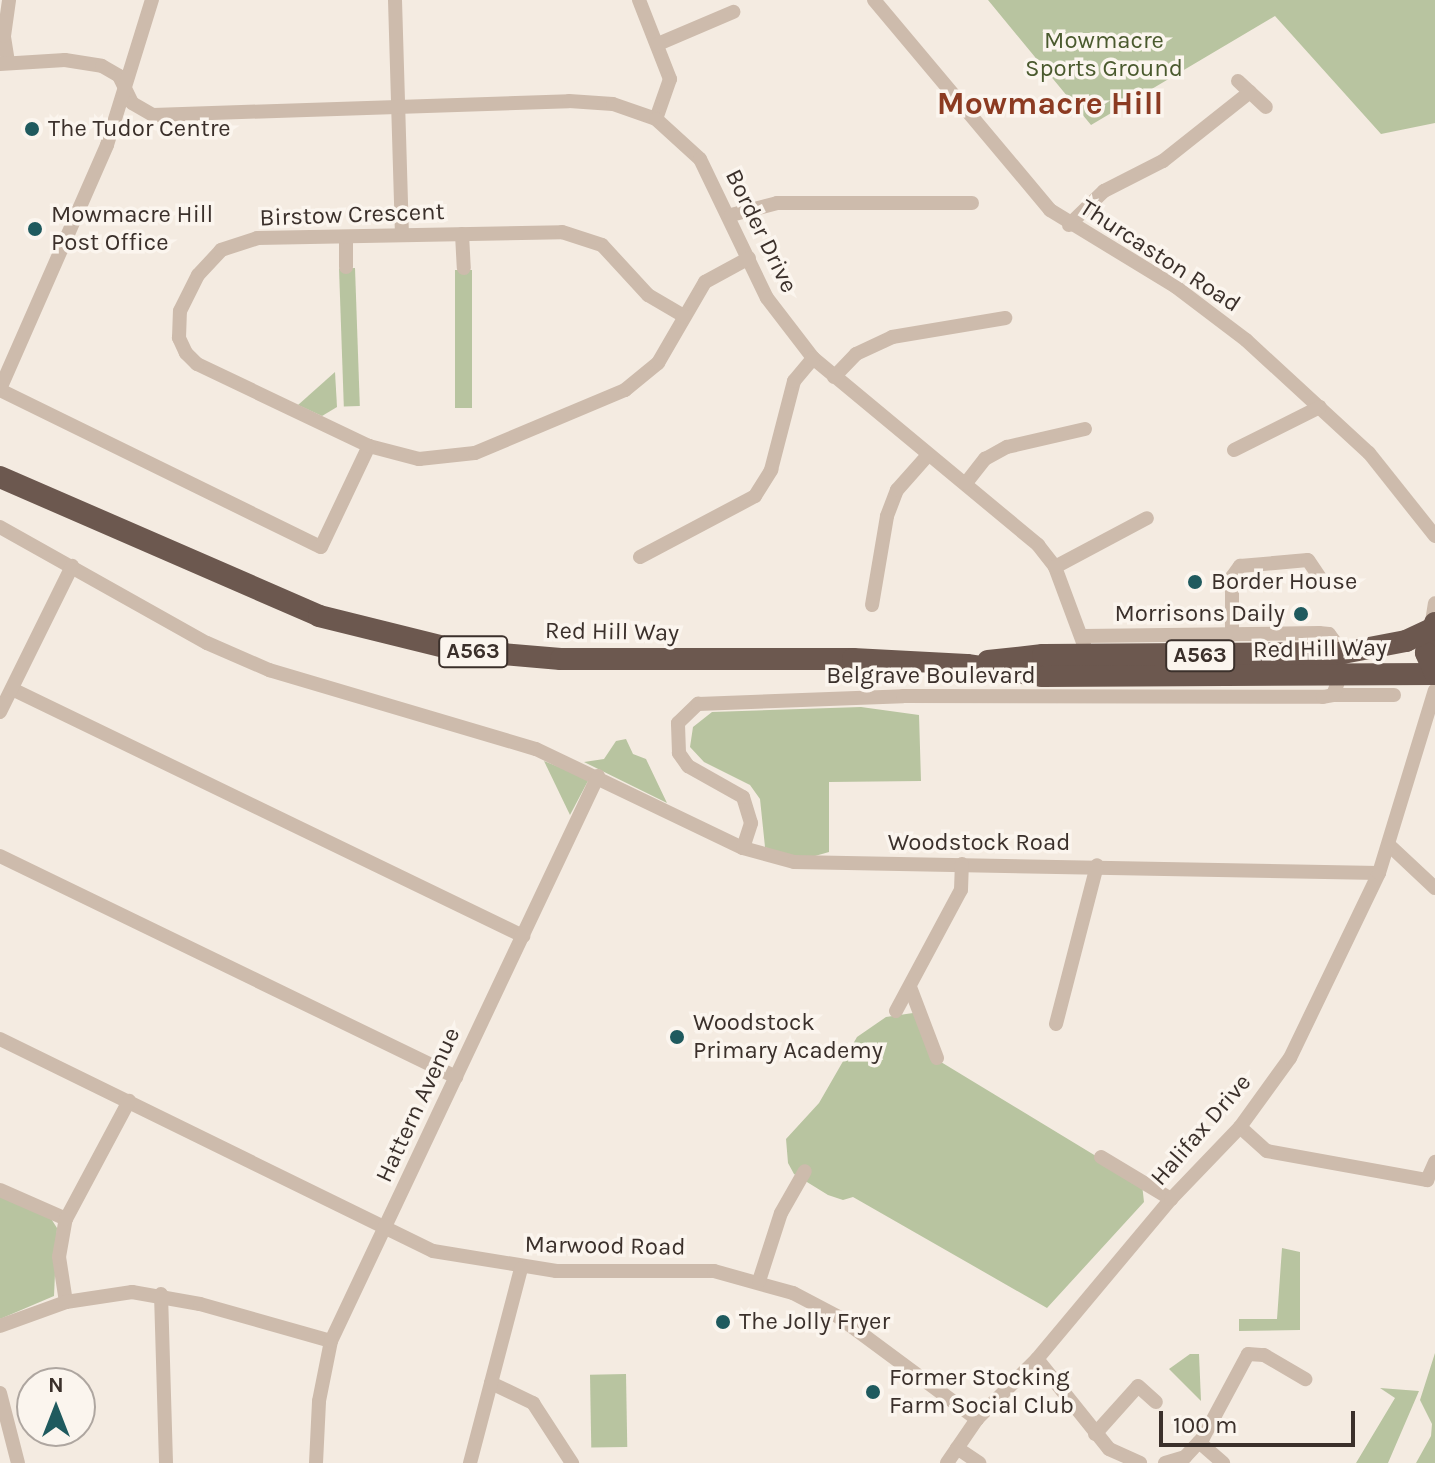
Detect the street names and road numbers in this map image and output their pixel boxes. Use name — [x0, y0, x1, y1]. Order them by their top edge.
street label: Border Drive — [719, 165, 803, 297]
street label: Thurcaston Road — [1074, 193, 1246, 319]
street label: Birstow Crescent — [259, 197, 445, 233]
street label: Red Hill Way — [545, 616, 679, 648]
street label: Red Hill Way — [1253, 633, 1387, 665]
road number: A563 — [437, 634, 509, 670]
road number: A563 — [1164, 638, 1236, 674]
street label: Belgrave Boulevard — [826, 662, 1036, 690]
street label: Woodstock Road — [888, 829, 1070, 857]
street label: Hattern Avenue — [370, 1023, 466, 1187]
street label: Halifax Drive — [1145, 1068, 1257, 1192]
street label: Marwood Road — [524, 1230, 686, 1262]

